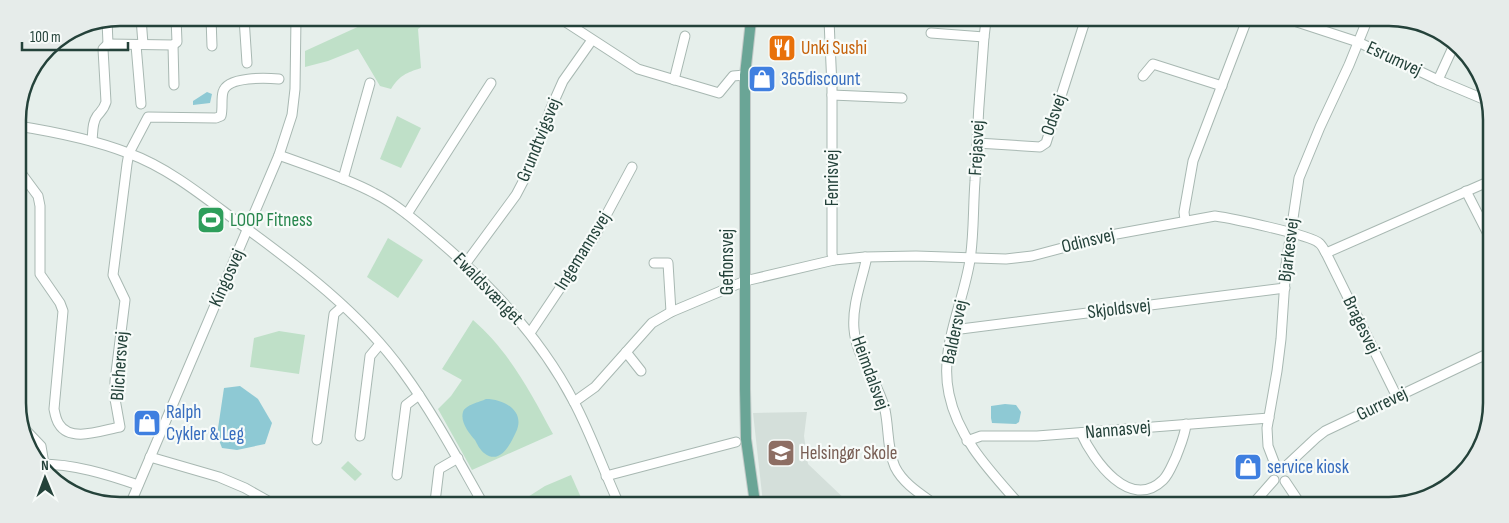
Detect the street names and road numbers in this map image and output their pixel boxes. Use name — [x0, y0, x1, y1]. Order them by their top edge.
street label: Esrumvej — [1363, 36, 1425, 82]
street label: Odsvej — [1036, 91, 1072, 139]
street label: Grundtvigsvej — [512, 95, 566, 185]
street label: Frejasvej — [964, 120, 990, 176]
street label: Fenrisvej — [821, 150, 844, 206]
street label: Ingemannsvej — [550, 208, 616, 294]
street label: Bjarkesvej — [1274, 217, 1304, 283]
street label: Odinsvej — [1059, 223, 1117, 259]
street label: Gefionsvej — [716, 229, 739, 295]
street label: Kingosvej — [204, 246, 250, 310]
street label: Ewaldsvænget — [448, 248, 528, 330]
street label: Bragesvej — [1337, 293, 1385, 357]
street label: Skjoldsvej — [1086, 294, 1152, 324]
street label: Baldersvej — [937, 298, 973, 366]
street label: Blichersvej — [106, 331, 134, 401]
street label: Heimdalsvej — [846, 333, 894, 413]
street label: Gurrevej — [1353, 382, 1411, 426]
street label: Nannasvej — [1084, 416, 1152, 444]

